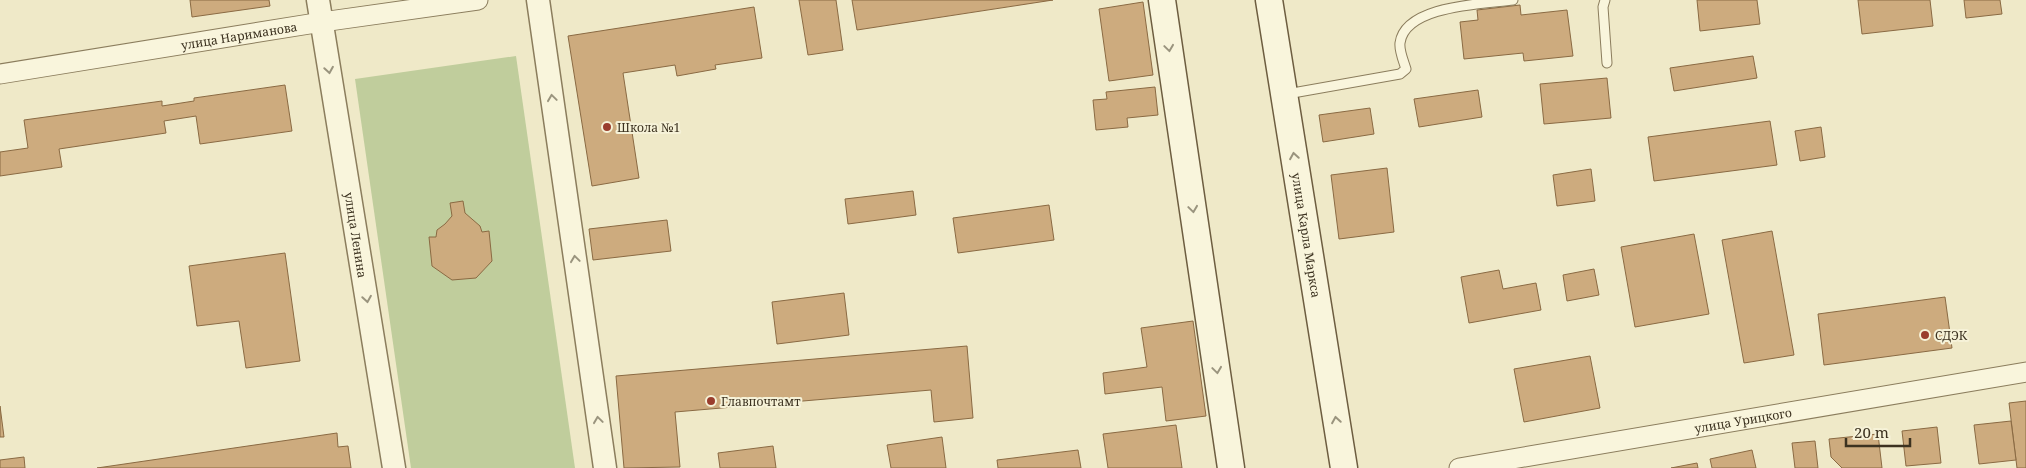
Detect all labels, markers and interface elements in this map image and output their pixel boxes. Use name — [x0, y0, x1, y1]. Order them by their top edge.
street label: улица Нариманова — [180, 18, 298, 53]
one-way arrow — [1163, 45, 1174, 53]
one-way arrow — [324, 65, 334, 74]
one-way arrow — [547, 94, 558, 102]
place label: Школа №1 — [617, 119, 680, 136]
marker: Школа №1 — [601, 121, 613, 133]
one-way arrow — [1289, 151, 1300, 159]
street label: улица Карла Маркса — [1288, 171, 1325, 299]
street label: улица Ленина — [341, 191, 371, 279]
one-way arrow — [1187, 205, 1198, 213]
one-way arrow — [570, 255, 581, 263]
one-way arrow — [361, 295, 371, 304]
place label: СДЭК — [1935, 327, 1968, 344]
marker: СДЭК — [1919, 329, 1931, 341]
one-way arrow — [1211, 366, 1222, 374]
place label: Главпочтамт — [721, 393, 801, 410]
marker: Главпочтамт — [705, 395, 717, 407]
street label: улица Урицкого — [1693, 403, 1793, 437]
one-way arrow — [593, 415, 604, 423]
one-way arrow — [1331, 415, 1342, 423]
scale bar — [1846, 416, 1910, 448]
text: 20 m — [1854, 422, 1889, 442]

